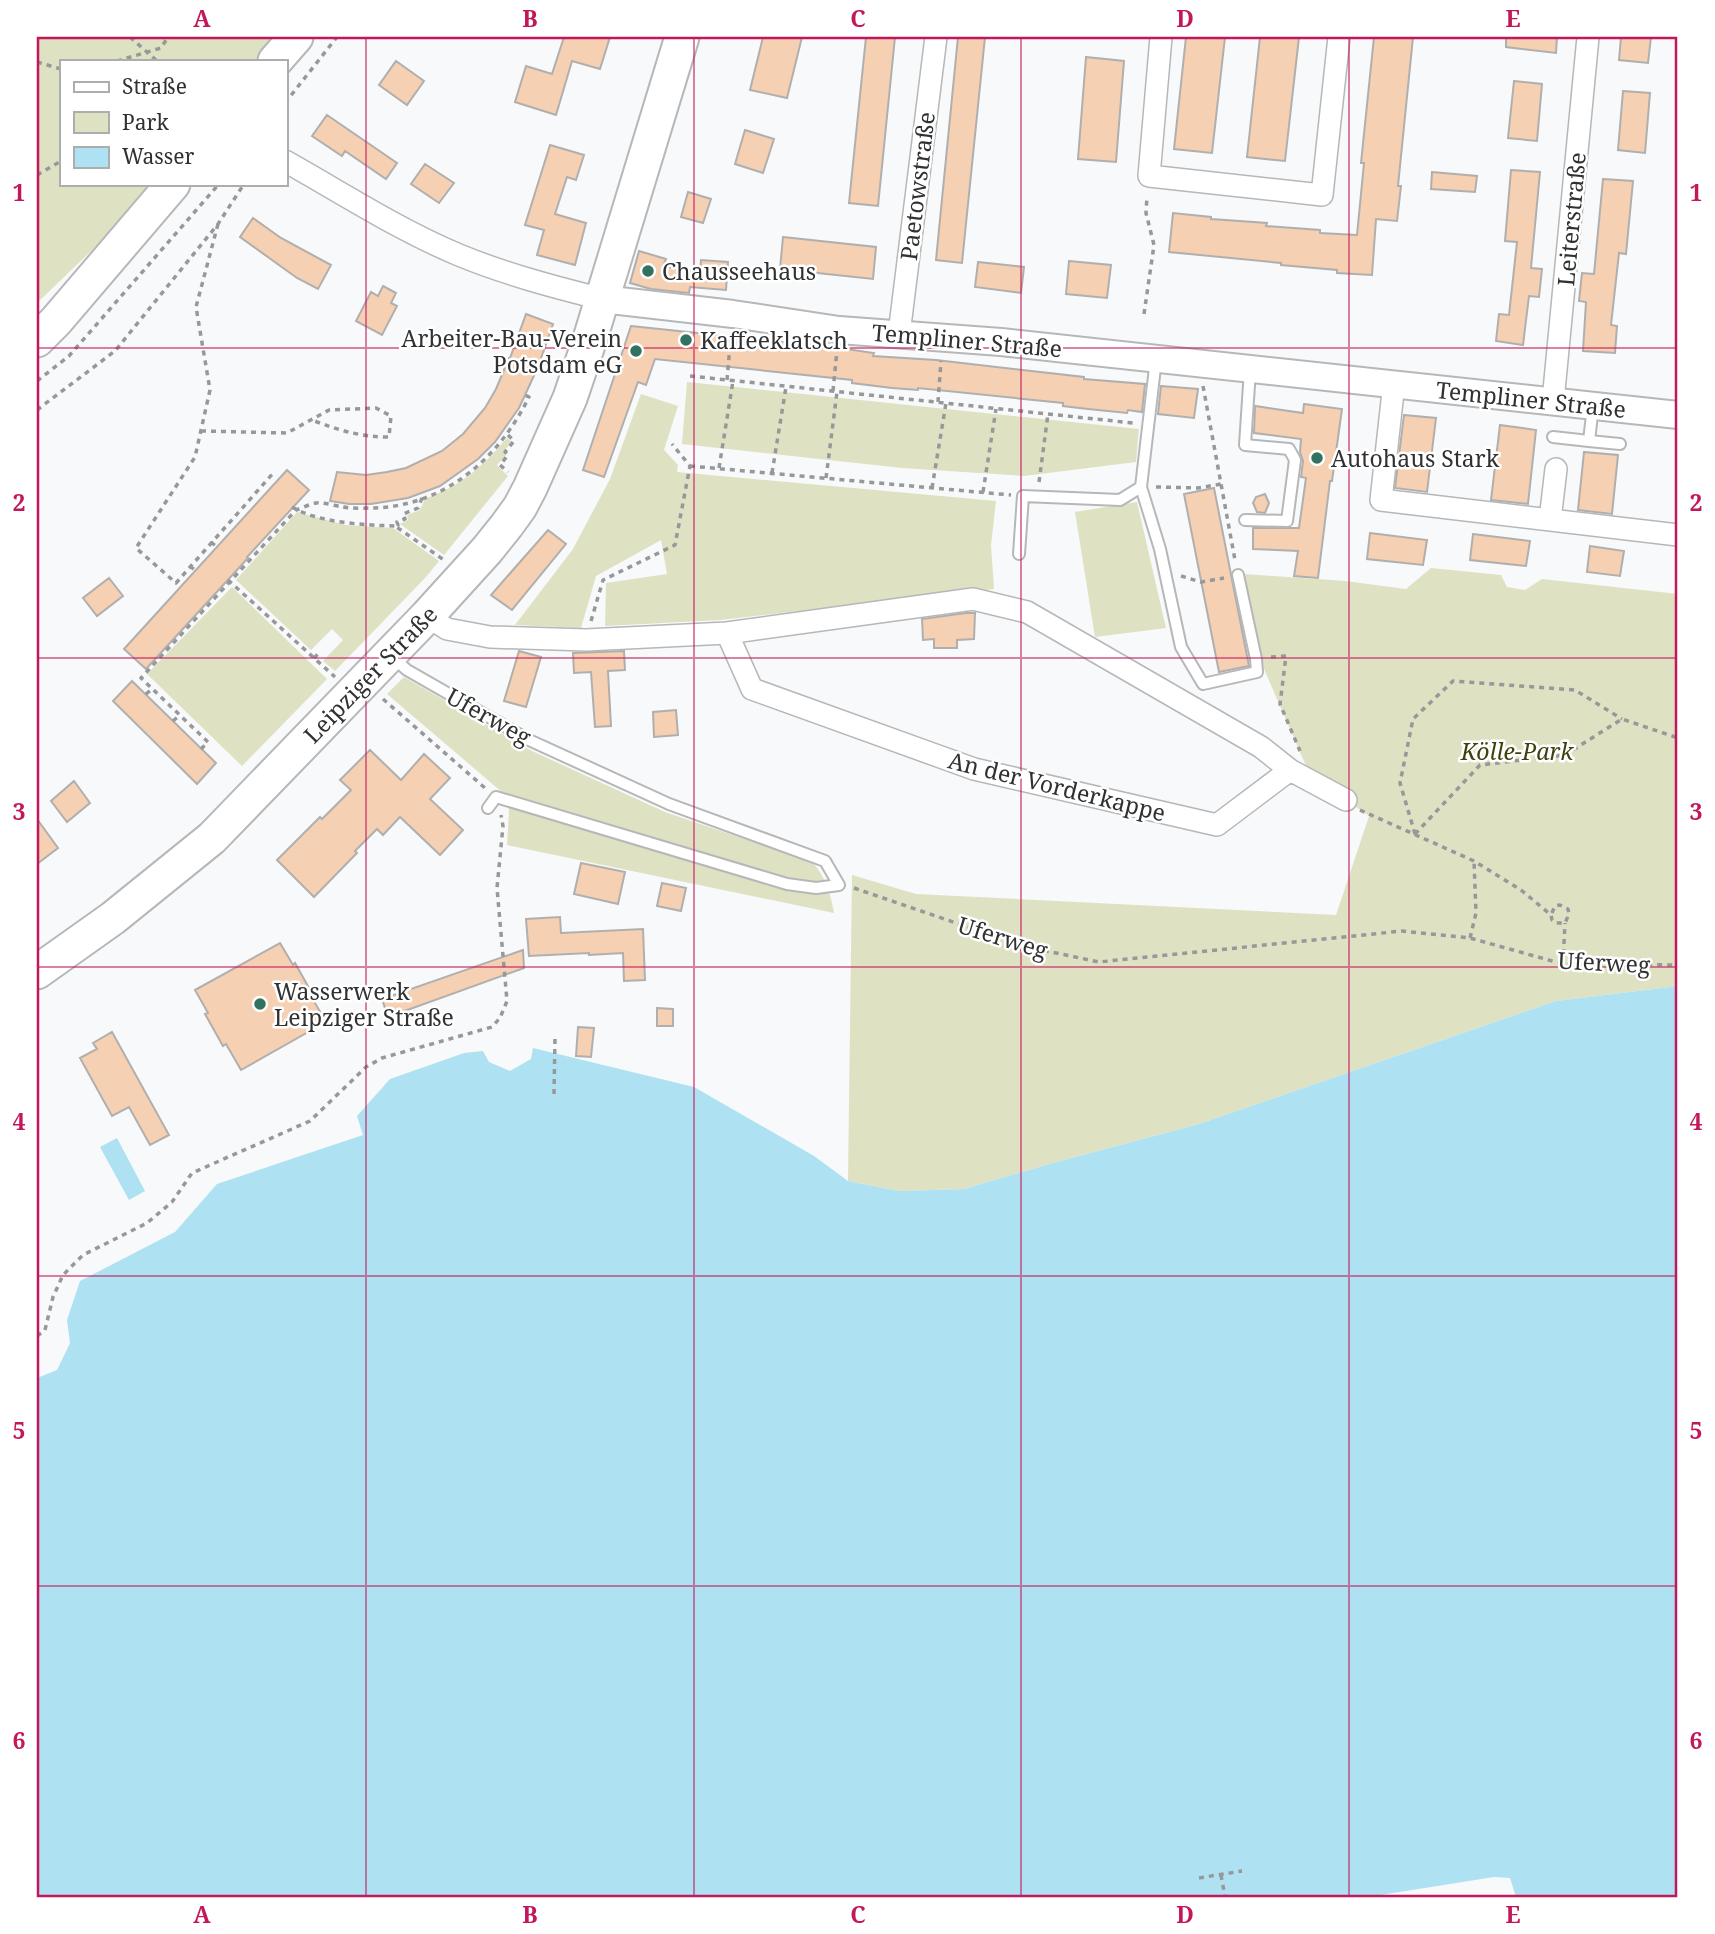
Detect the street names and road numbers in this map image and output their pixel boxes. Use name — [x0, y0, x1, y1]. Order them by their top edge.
street label: Paetowstraße — [892, 110, 942, 262]
street label: Leiterstraße — [1549, 151, 1593, 287]
street label: Templiner Straße — [871, 316, 1063, 364]
street label: Templiner Straße — [1435, 373, 1627, 425]
street label: Leipziger Straße — [296, 598, 444, 750]
street label: Uferweg — [441, 680, 538, 753]
street label: An der Vorderkappe — [945, 744, 1169, 828]
street label: Uferweg — [954, 908, 1053, 966]
street label: Uferweg — [1557, 944, 1652, 980]

